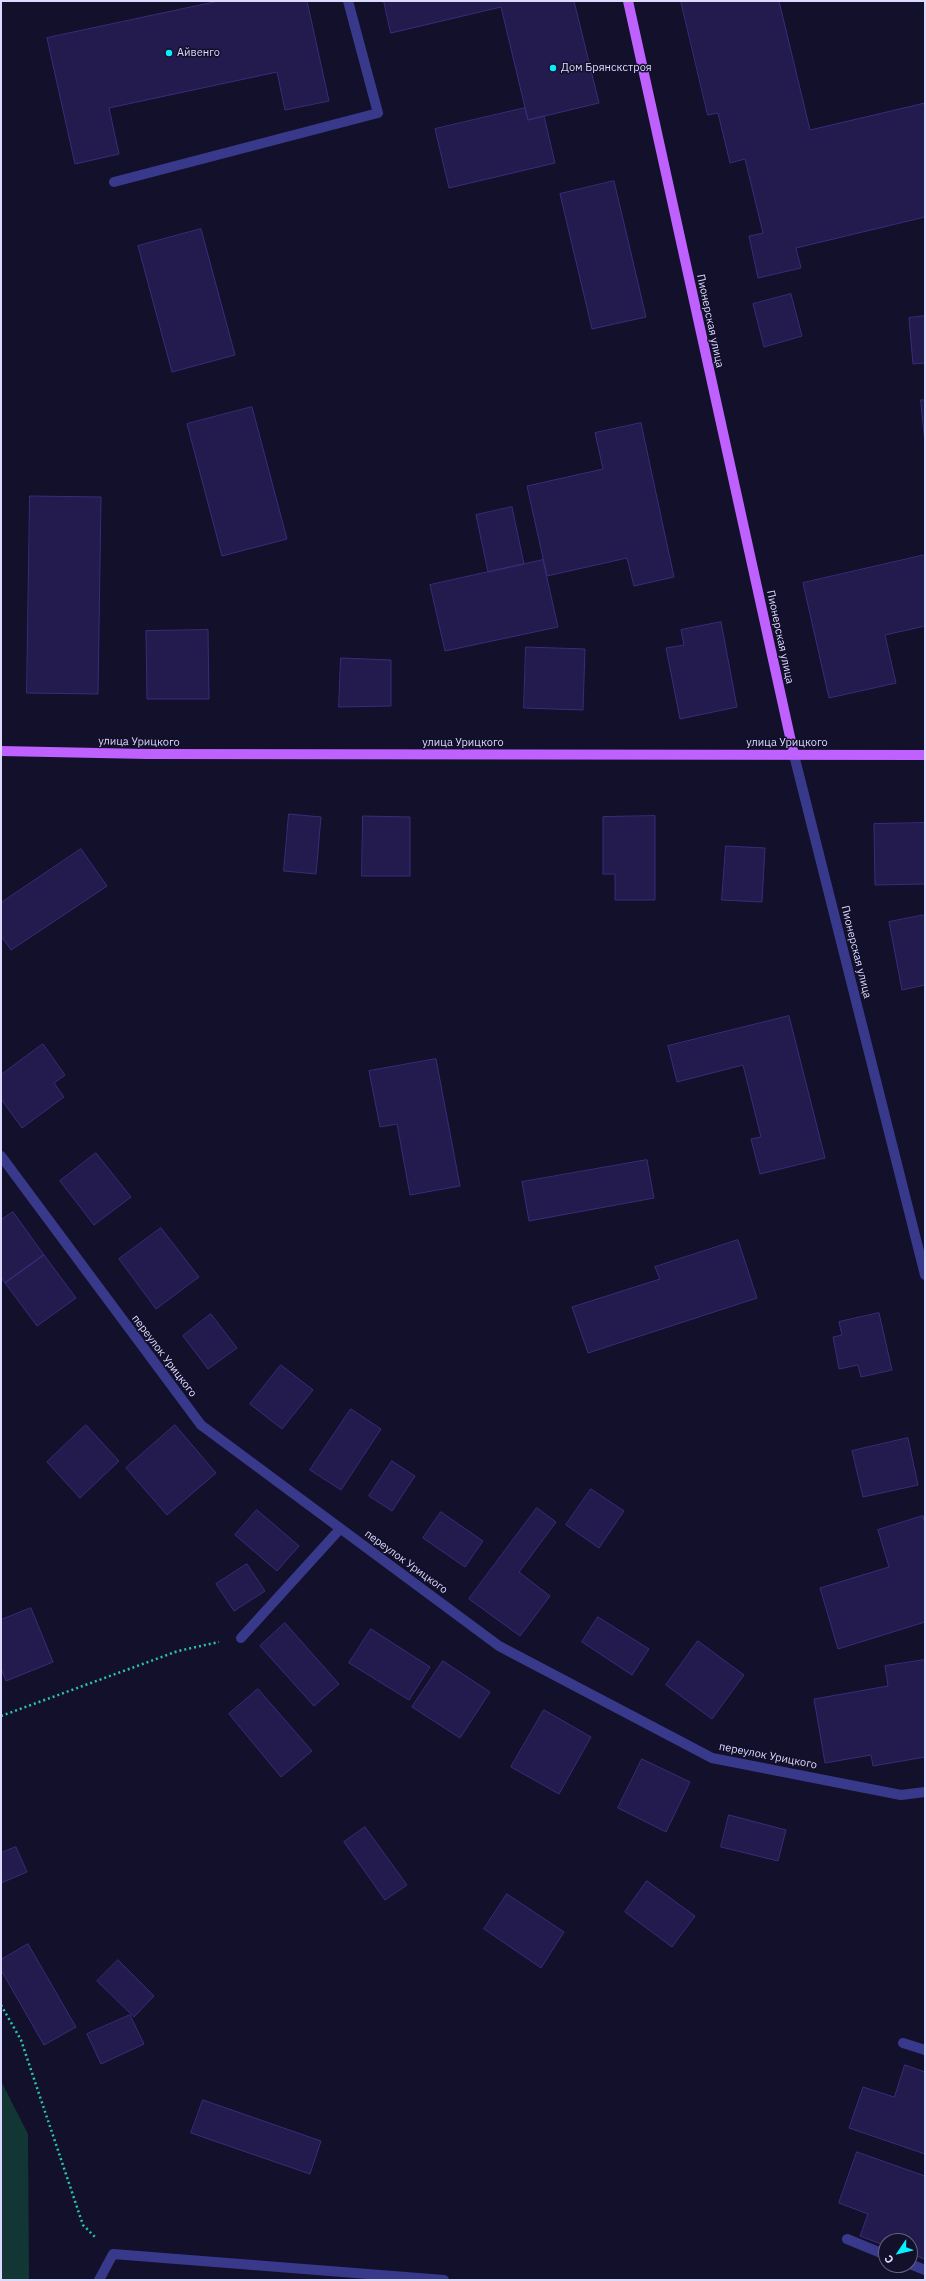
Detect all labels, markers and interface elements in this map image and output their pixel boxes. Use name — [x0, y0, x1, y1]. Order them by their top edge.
place label: Айвенго — [177, 46, 220, 60]
marker: Айвенго — [164, 48, 174, 58]
place label: Дом Брянскстроя — [561, 61, 652, 75]
marker: Дом Брянскстроя — [548, 63, 558, 73]
street label: Пионерская улица — [694, 273, 726, 369]
street label: Пионерская улица — [764, 589, 796, 685]
street label: улица Урицкого — [98, 735, 180, 749]
street label: улица Урицкого — [422, 736, 504, 750]
street label: улица Урицкого — [746, 736, 828, 750]
street label: Пионерская улица — [838, 904, 874, 1000]
street label: переулок Урицкого — [129, 1312, 199, 1400]
street label: переулок Урицкого — [362, 1527, 450, 1597]
street label: переулок Урицкого — [718, 1740, 818, 1772]
north arrow — [878, 2233, 918, 2273]
text: С — [881, 2252, 897, 2266]

